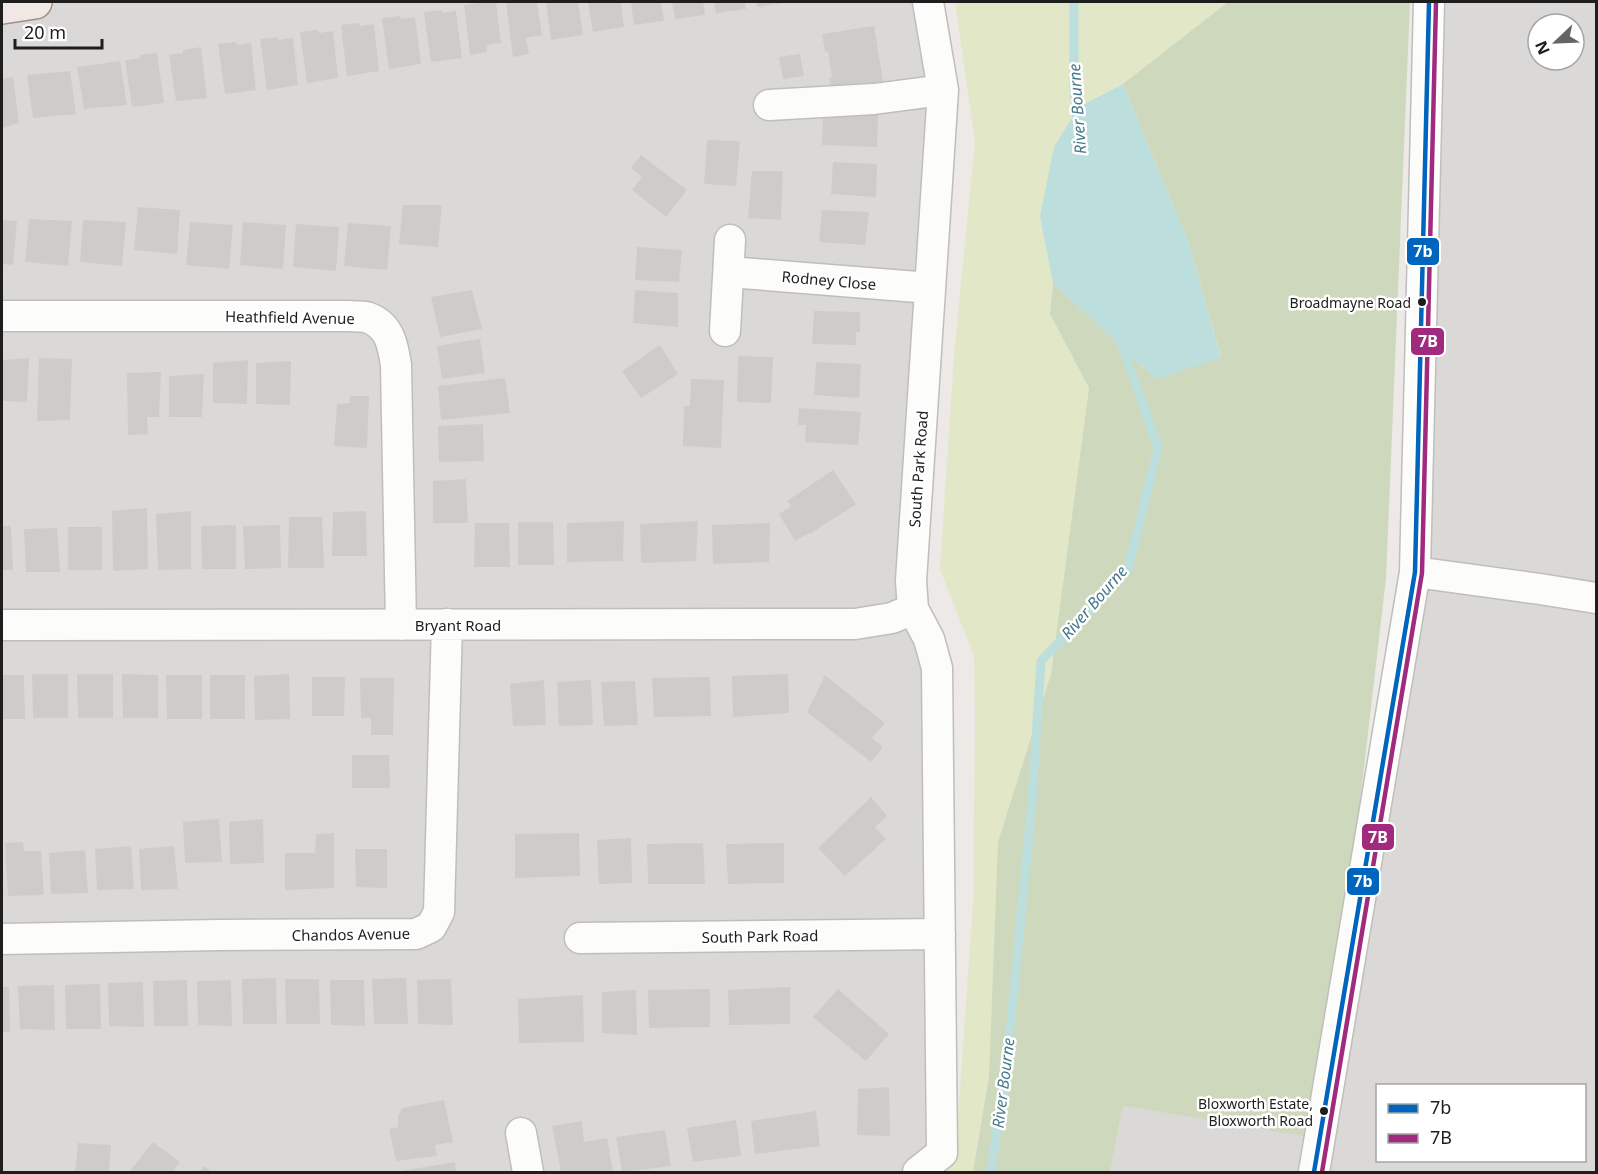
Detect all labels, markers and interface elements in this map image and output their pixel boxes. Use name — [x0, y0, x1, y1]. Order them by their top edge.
scale bar — [15, 12, 102, 50]
north arrow — [1526, 12, 1586, 72]
text: 20 m — [24, 20, 66, 44]
text: N — [1530, 38, 1555, 58]
water label: River Bourne — [1063, 63, 1091, 155]
line badge: 7b — [1406, 237, 1440, 266]
text: 7b — [1413, 240, 1433, 262]
street label: Rodney Close — [781, 266, 877, 294]
place label: Broadmayne Road — [1290, 293, 1411, 312]
marker: Broadmayne Road — [1416, 296, 1428, 308]
street label: Heathfield Avenue — [225, 306, 355, 328]
line badge: 7B — [1410, 327, 1445, 356]
text: 7B — [1418, 330, 1438, 352]
street label: South Park Road — [904, 410, 932, 528]
water label: River Bourne — [1056, 561, 1132, 643]
street label: Bryant Road — [415, 615, 501, 635]
line badge: 7B — [1361, 823, 1395, 851]
text: 7B — [1368, 826, 1388, 848]
line badge: 7b — [1346, 867, 1380, 896]
text: 7b — [1353, 870, 1373, 892]
street label: Chandos Avenue — [292, 923, 410, 945]
street label: South Park Road — [701, 925, 819, 947]
water label: River Bourne — [987, 1037, 1019, 1129]
legend — [1376, 1084, 1586, 1162]
place label: Bloxworth Estate, Bloxworth Road — [1198, 1094, 1313, 1130]
text: 7b — [1430, 1095, 1451, 1119]
marker: Bloxworth Estate, Bloxworth Road — [1318, 1105, 1330, 1117]
text: 7B — [1430, 1125, 1452, 1149]

